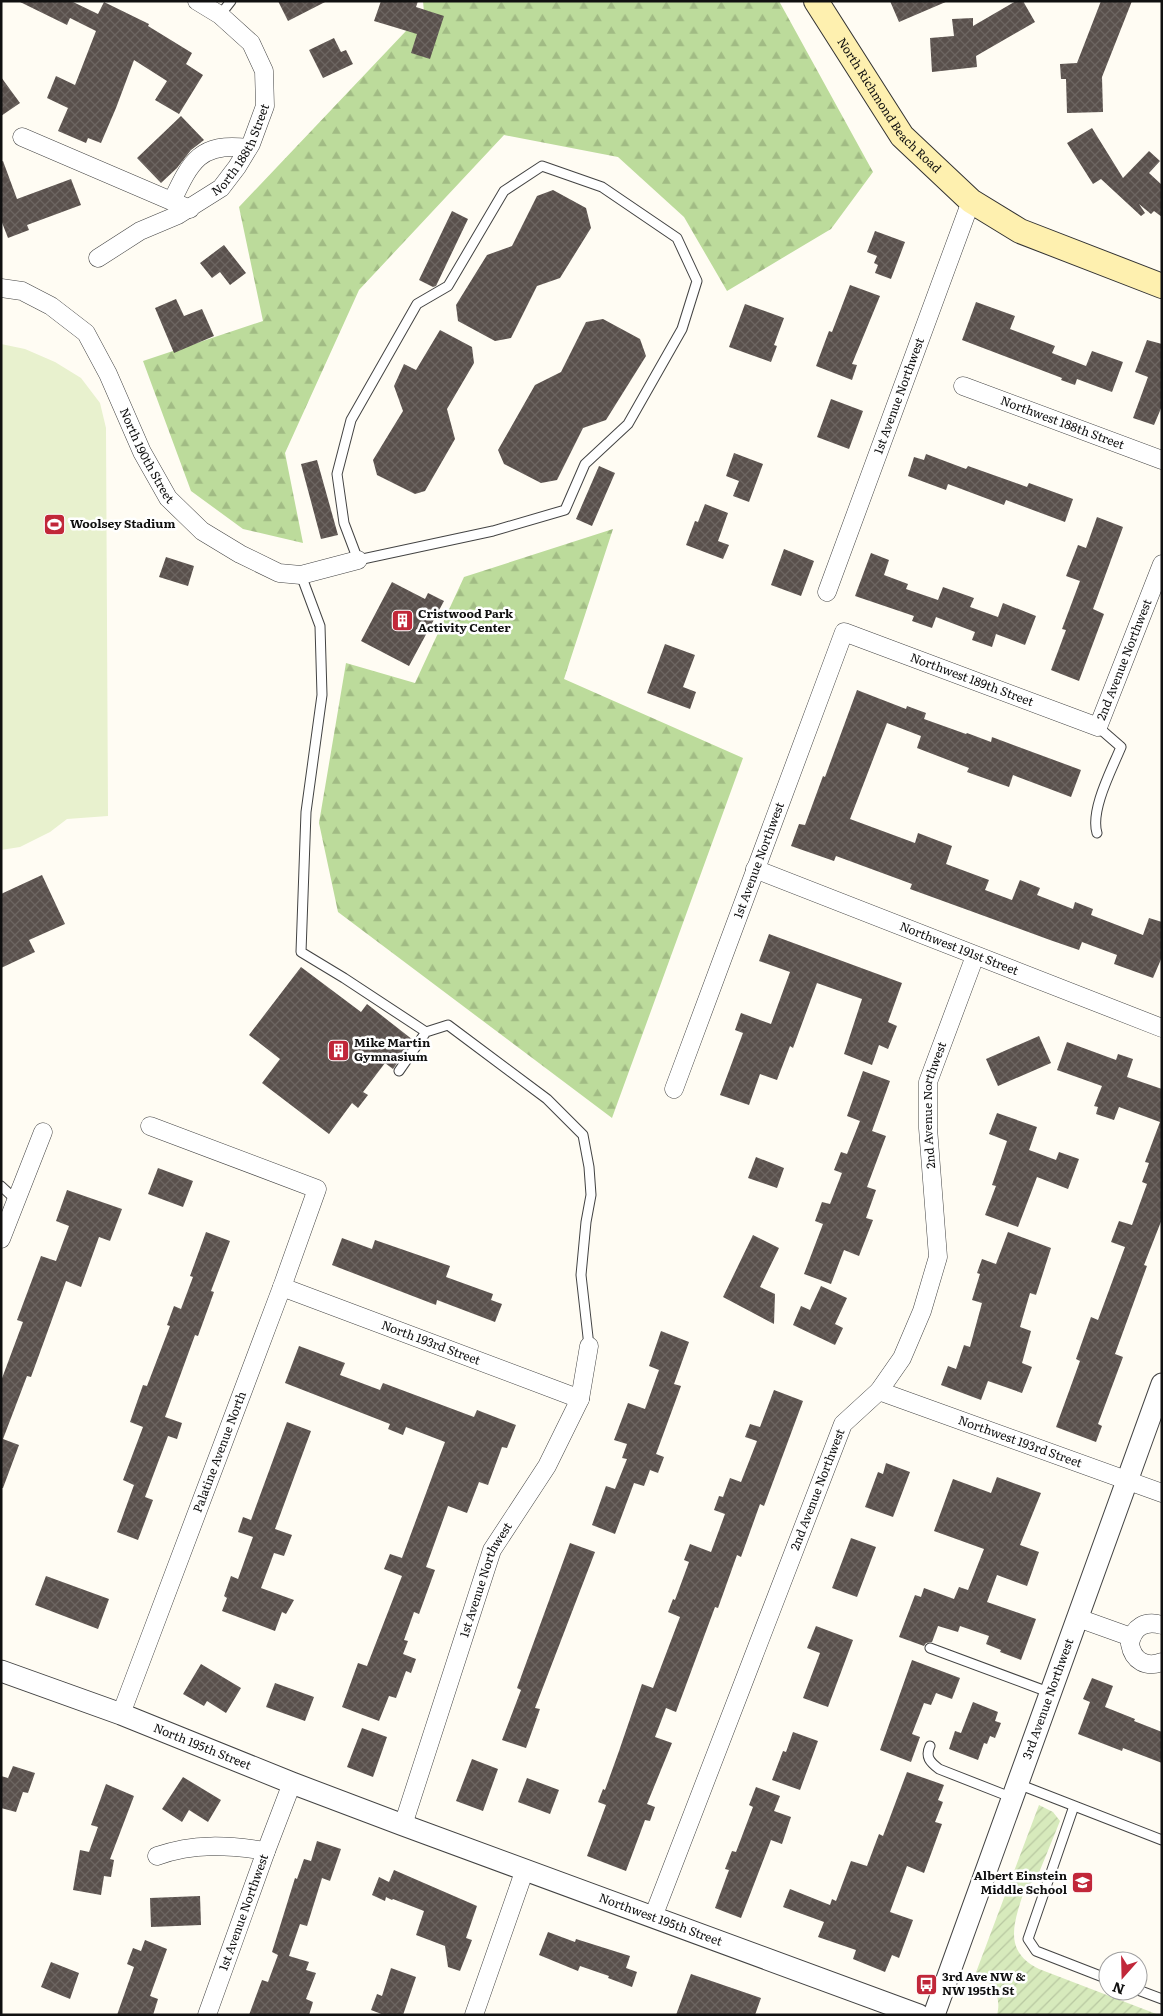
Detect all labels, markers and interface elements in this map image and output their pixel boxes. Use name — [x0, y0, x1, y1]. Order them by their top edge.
street label: North Richmond Beach Road — [833, 34, 946, 177]
street label: North 188th Street — [208, 101, 273, 200]
street label: 1st Avenue Northwest — [869, 335, 928, 456]
street label: Northwest 188th Street — [998, 391, 1127, 453]
street label: North 190th Street — [116, 405, 179, 507]
sports icon: Woolsey Stadium — [42, 512, 66, 536]
place label: Woolsey Stadium — [70, 514, 175, 532]
street label: 2nd Avenue Northwest — [1091, 596, 1155, 723]
place label: Cristwood Park Activity Center — [418, 604, 514, 636]
building icon: Cristwood Park Activity Center — [390, 609, 414, 633]
street label: Northwest 189th Street — [908, 648, 1037, 710]
street label: 1st Avenue Northwest — [728, 799, 788, 921]
street label: Northwest 191st Street — [897, 916, 1022, 979]
place label: Mike Martin Gymnasium — [354, 1033, 431, 1065]
building icon: Mike Martin Gymnasium — [326, 1038, 350, 1062]
street label: 2nd Avenue Northwest — [918, 1039, 950, 1169]
street label: North 193rd Street — [379, 1315, 483, 1369]
street label: Palatine Avenue North — [188, 1388, 250, 1515]
street label: Northwest 193rd Street — [956, 1410, 1085, 1472]
street label: 2nd Avenue Northwest — [785, 1426, 848, 1553]
street label: 1st Avenue Northwest — [454, 1518, 516, 1639]
street label: 3rd Avenue Northwest — [1017, 1636, 1077, 1762]
street label: North 195th Street — [151, 1718, 254, 1774]
street label: 1st Avenue Northwest — [214, 1851, 272, 1973]
place label: Albert Einstein Middle School — [974, 1866, 1068, 1898]
school or university icon: Albert Einstein Middle School — [1071, 1871, 1095, 1895]
street label: Northwest 195th Street — [597, 1888, 725, 1950]
north arrow — [1098, 1951, 1148, 2001]
place label: 3rd Ave NW & NW 195th St — [942, 1967, 1026, 1999]
bus stop icon: 3rd Ave NW & NW 195th St — [914, 1972, 938, 1996]
text: N — [1109, 1978, 1127, 2001]

